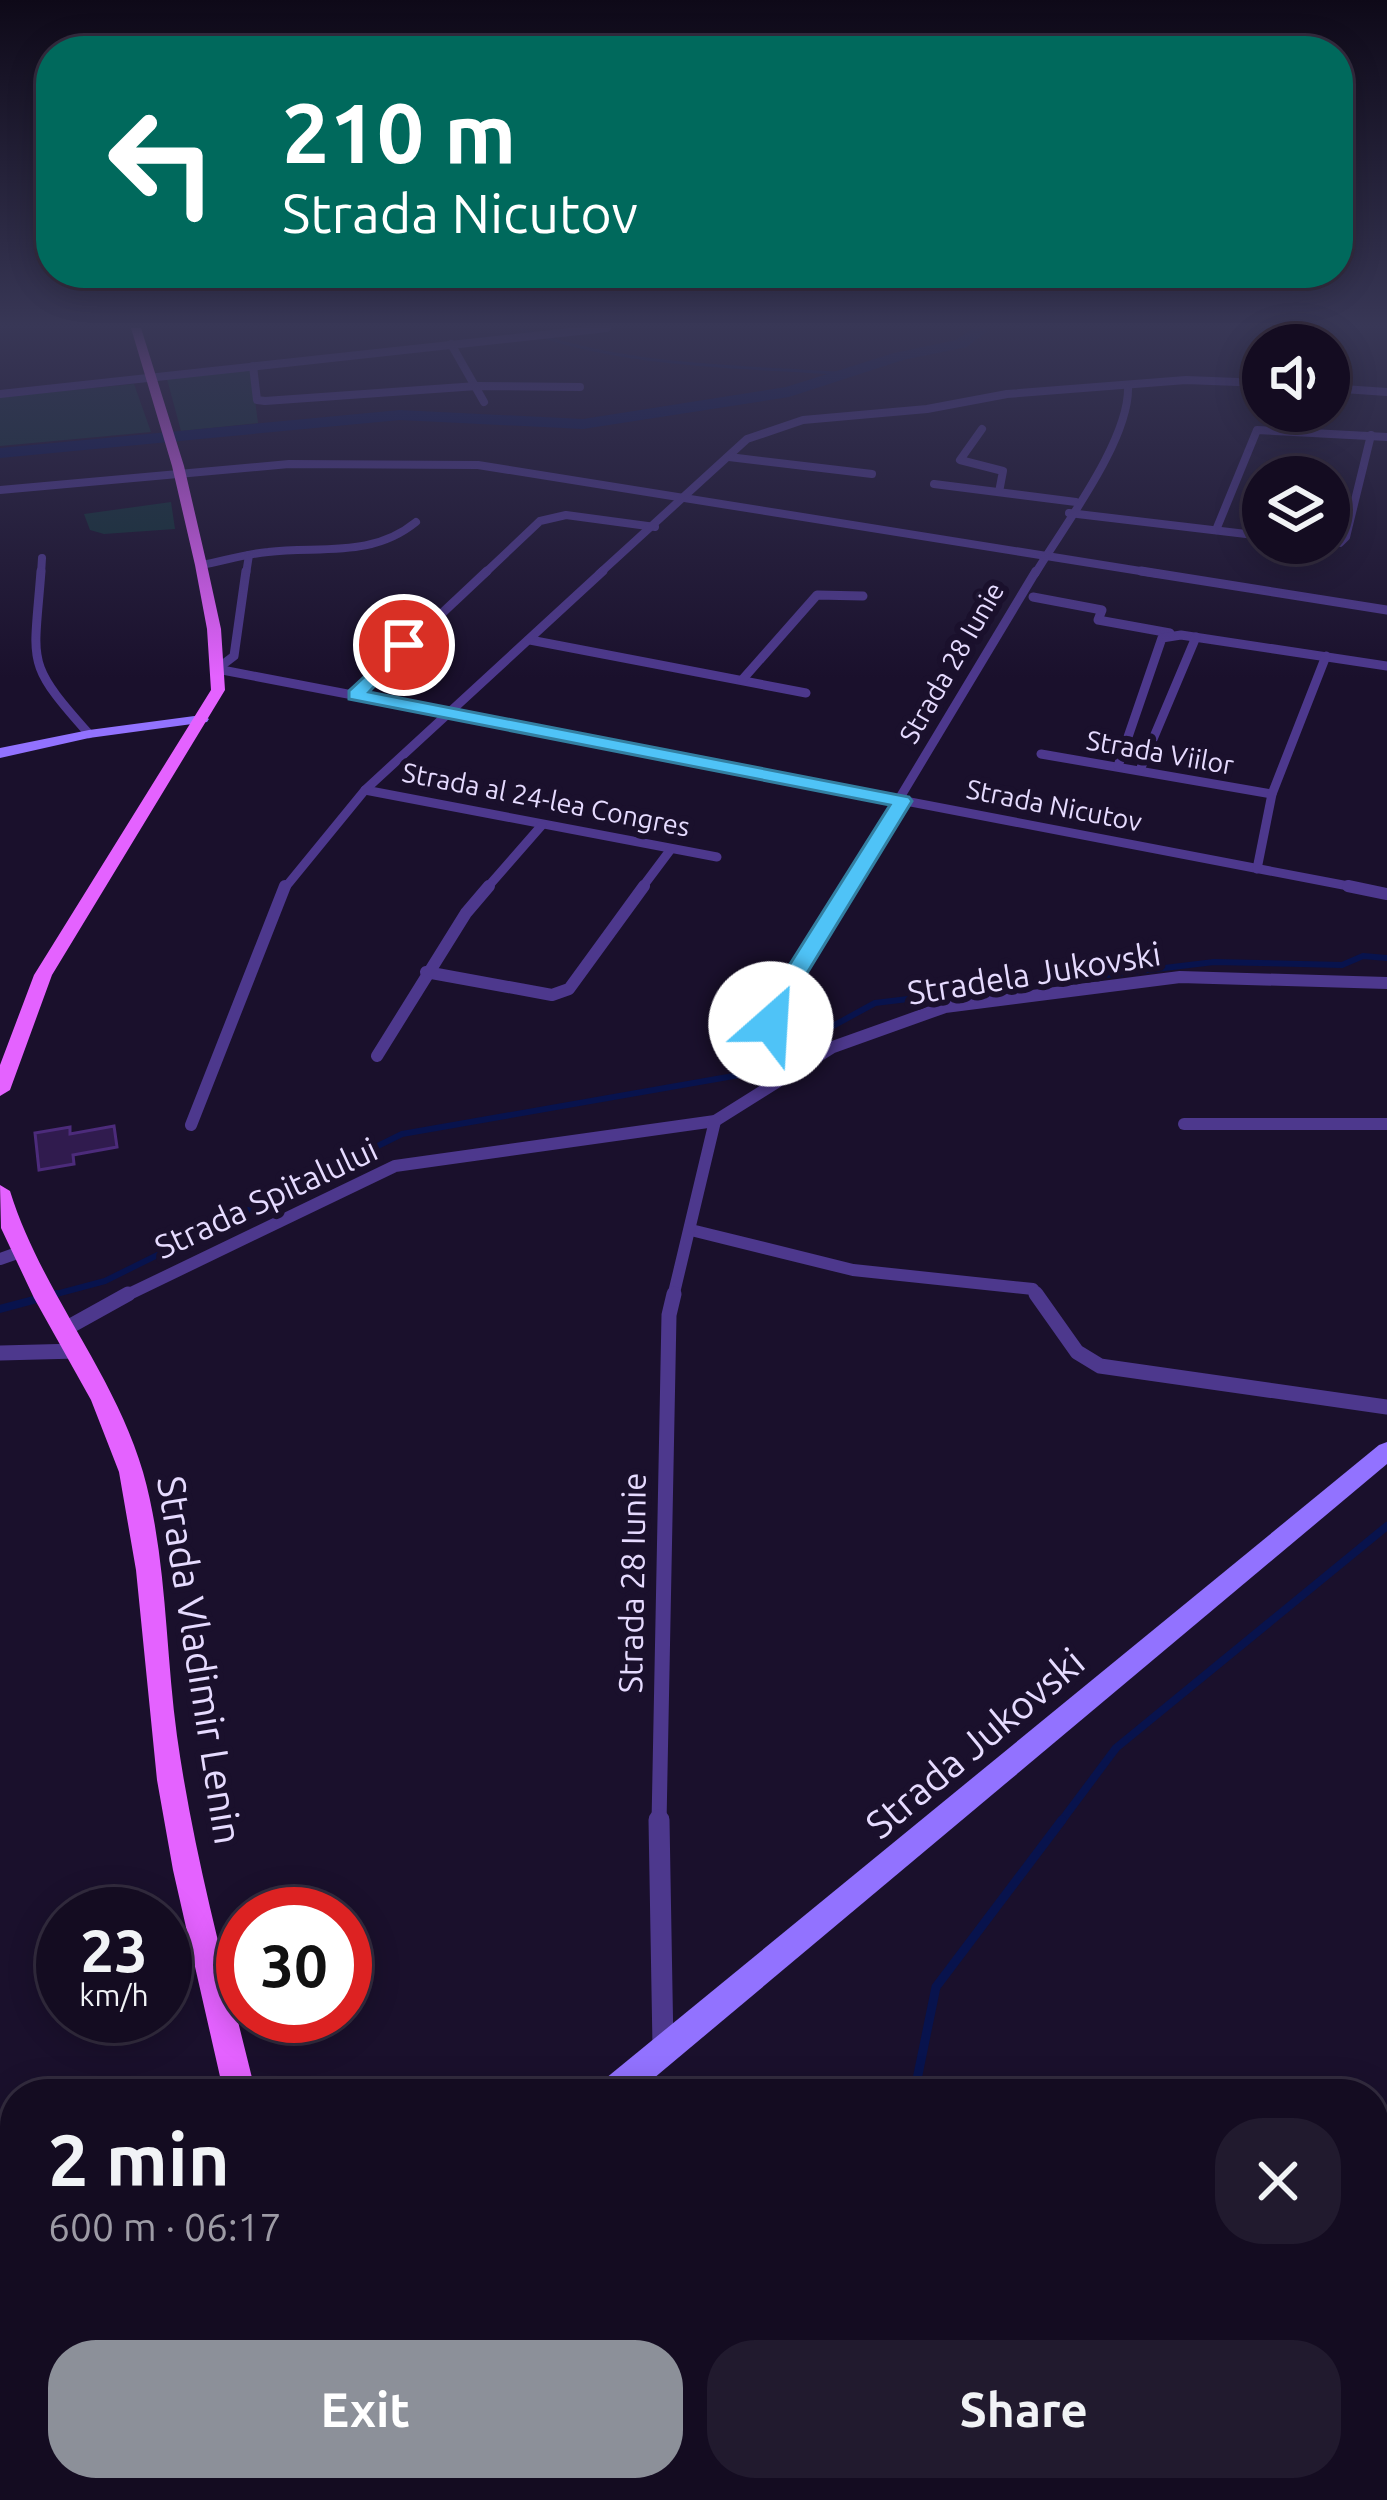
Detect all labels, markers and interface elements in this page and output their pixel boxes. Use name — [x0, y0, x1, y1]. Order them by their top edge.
icon: left — [84, 84, 240, 240]
text: 210 m — [282, 85, 516, 179]
text: Strada Nicutov — [282, 183, 638, 243]
map controls — [1242, 324, 1350, 564]
button: sound — [1242, 324, 1350, 432]
button: layers — [1242, 456, 1350, 564]
street label: Strada 28 Iunie — [893, 577, 1009, 748]
pin — [353, 594, 455, 696]
icon: arrive — [371, 612, 437, 678]
street label: Strada Viilor — [1084, 724, 1236, 780]
street label: Strada al 24-lea Congres — [400, 756, 692, 842]
street label: Strada Nicutov — [964, 773, 1144, 837]
street label: Stradela Jukovski — [905, 934, 1163, 1011]
position arrow — [708, 961, 834, 1087]
street label: Strada Spitalului — [149, 1130, 383, 1265]
street label: Strada 28 Iunie — [611, 1472, 652, 1694]
street label: Strada Vladimir Lenin — [150, 1473, 251, 1847]
street label: Strada Jukovski — [857, 1639, 1092, 1846]
speed limit sign: 30 — [216, 1887, 372, 2043]
text: 23 — [80, 1916, 148, 1983]
text: km/h — [79, 1978, 149, 2012]
button: close — [1215, 2118, 1341, 2244]
text: 2 min — [48, 2119, 230, 2200]
text: 600 m · 06:17 — [48, 2205, 282, 2248]
button: Exit — [48, 2340, 683, 2478]
button: Share — [707, 2340, 1341, 2478]

